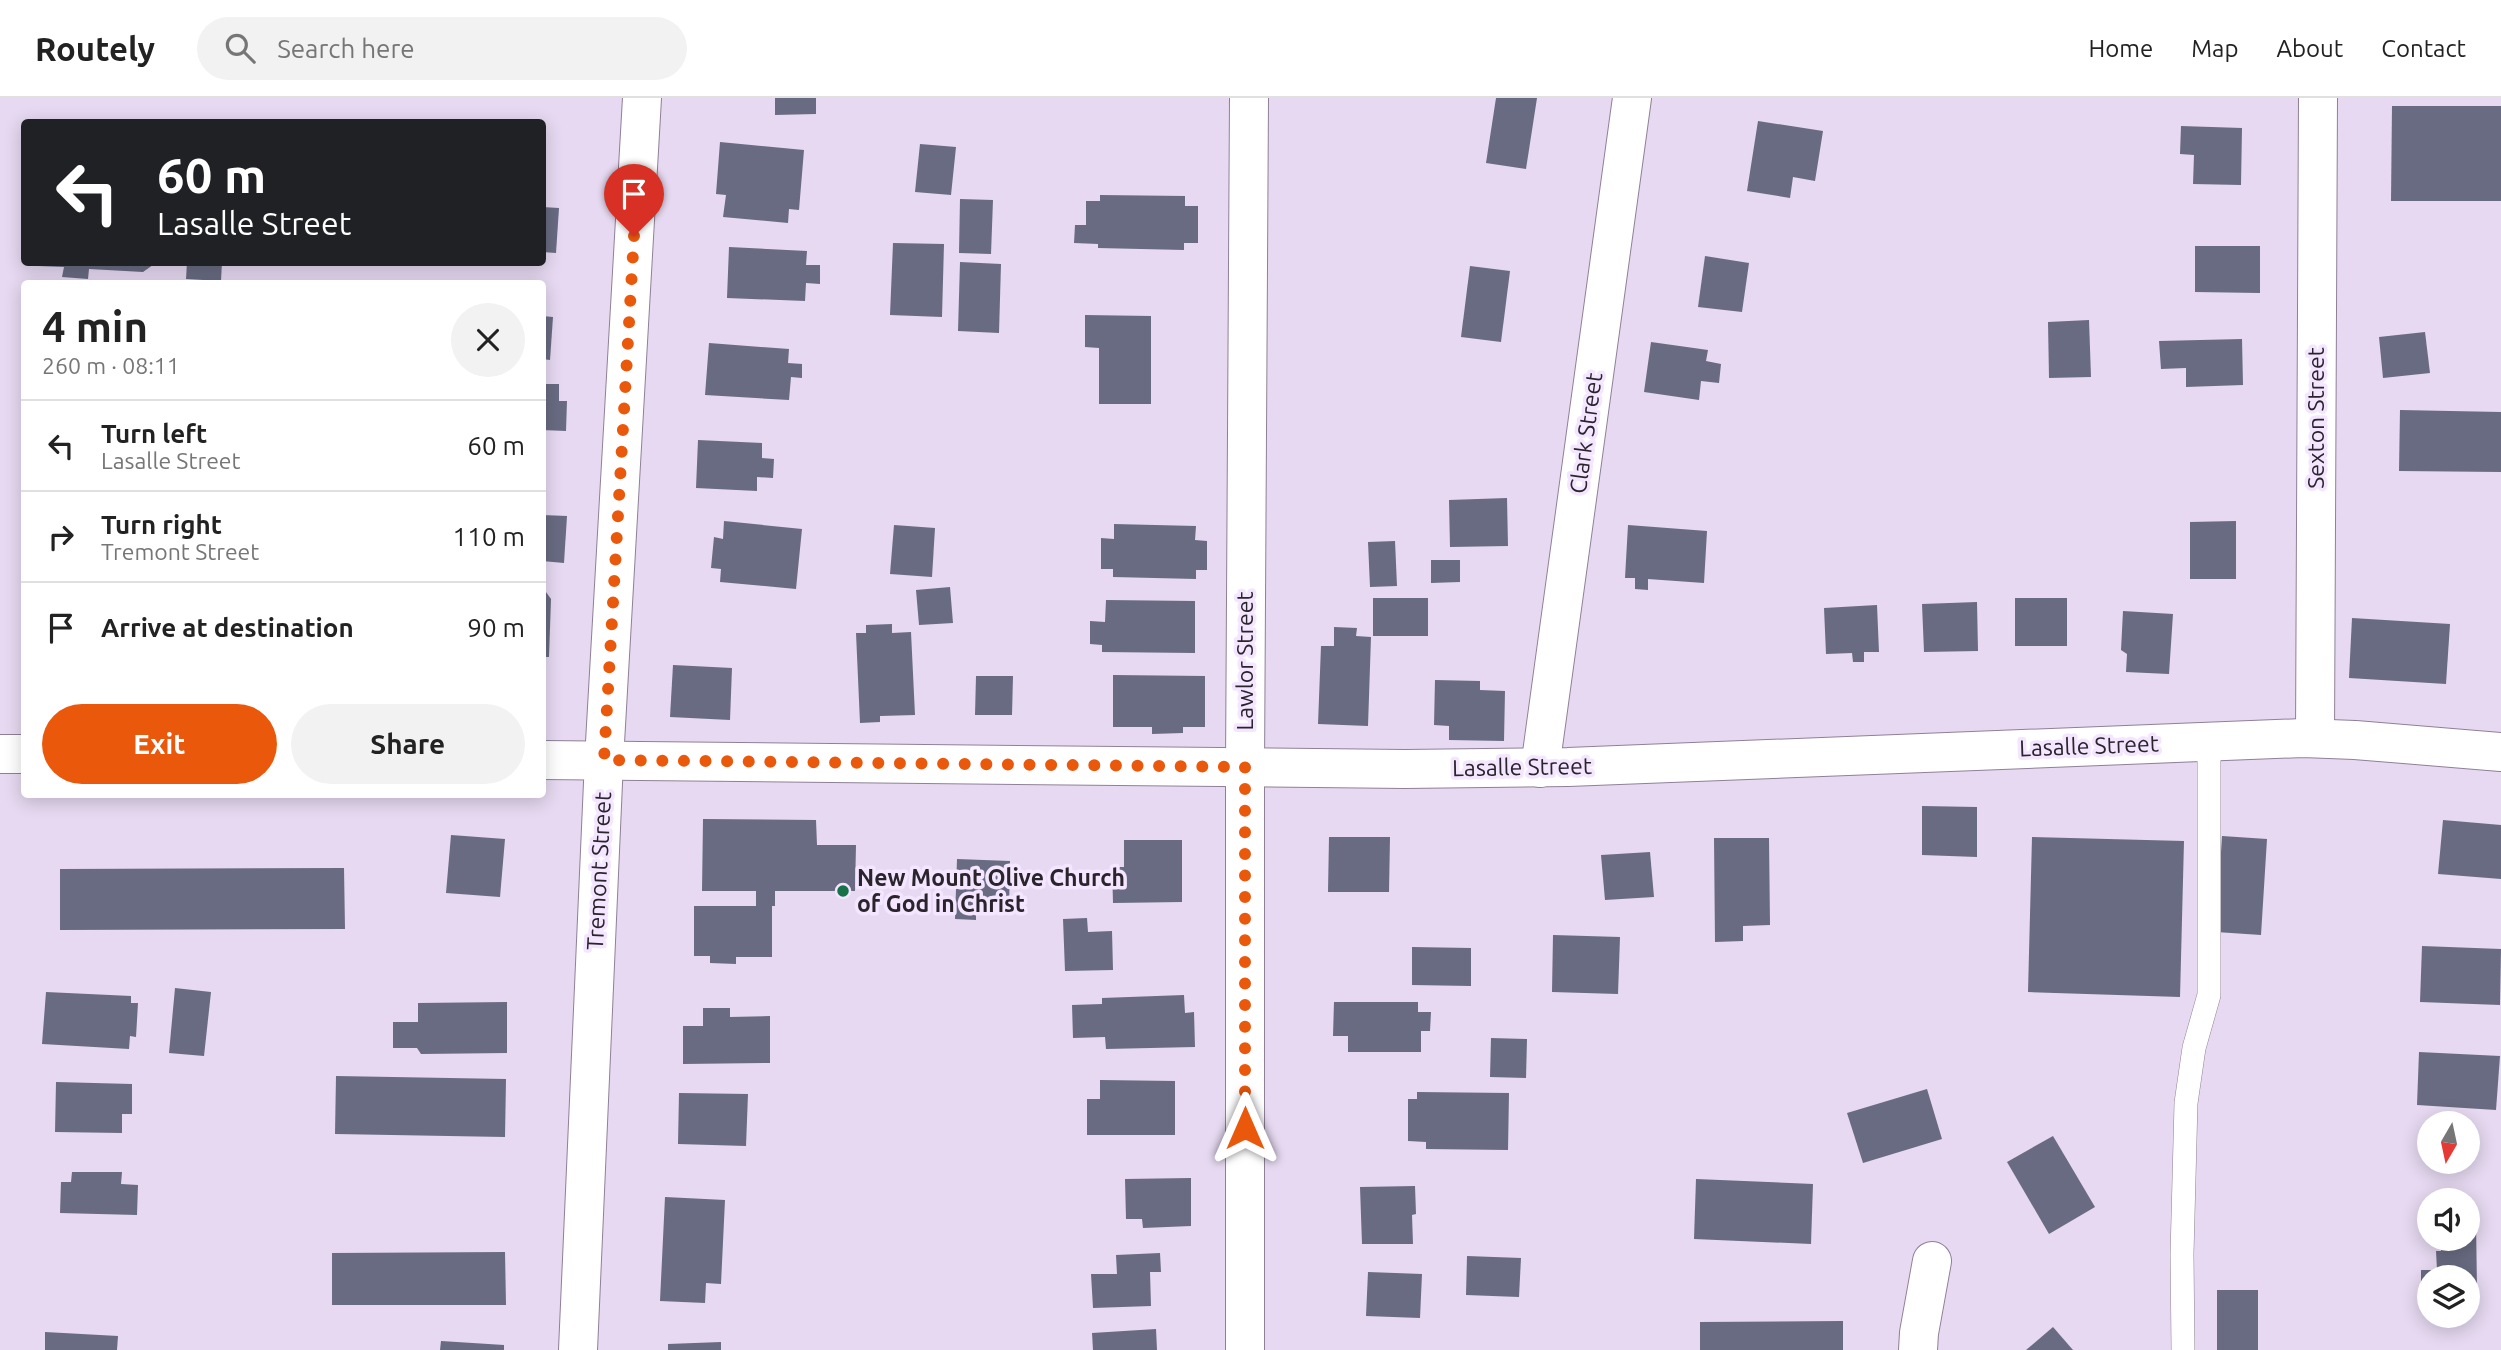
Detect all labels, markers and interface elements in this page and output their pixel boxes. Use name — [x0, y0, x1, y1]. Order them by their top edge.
search box — [197, 17, 687, 80]
icon: search — [221, 29, 259, 67]
text: Routely — [35, 30, 155, 67]
text: Search here — [277, 34, 415, 63]
text: Home — [2088, 35, 2153, 62]
text: Map — [2191, 35, 2238, 62]
text: About — [2276, 35, 2343, 62]
text: Contact — [2381, 35, 2466, 62]
icon: left — [42, 147, 133, 238]
text: 60 m — [157, 147, 266, 202]
pin — [604, 164, 664, 236]
icon: arrive — [615, 175, 653, 213]
text: Lasalle Street — [157, 205, 351, 241]
text: 4 min — [42, 303, 148, 350]
button: close — [451, 303, 525, 377]
street label: Sexton Street — [2303, 347, 2328, 489]
text: 260 m · 08:11 — [42, 353, 180, 378]
street label: Clark Street — [1565, 371, 1606, 495]
text: Turn left — [101, 419, 207, 448]
icon: left — [42, 427, 80, 465]
text: 60 m — [467, 431, 525, 460]
text: Lasalle Street — [101, 448, 241, 473]
text: Turn right — [101, 510, 222, 539]
icon: right — [42, 518, 80, 556]
text: 110 m — [453, 522, 525, 551]
text: Tremont Street — [101, 539, 259, 564]
street label: Lawlor Street — [1232, 591, 1257, 731]
icon: arrive — [42, 609, 80, 647]
text: Arrive at destination — [101, 613, 354, 642]
text: 90 m — [467, 613, 525, 642]
button: Exit — [42, 704, 277, 784]
button: Share — [291, 704, 525, 784]
street label: Lasalle Street — [2019, 731, 2159, 760]
street label: Lasalle Street — [1452, 753, 1592, 780]
street label: Tremont Street — [582, 791, 615, 951]
place label: New Mount Olive Church of God in Christ — [857, 865, 1125, 916]
marker: New Mount Olive Church of God in Christ — [835, 883, 851, 899]
position arrow — [1208, 1091, 1282, 1165]
north arrow — [2417, 1111, 2480, 1174]
map controls — [2417, 1111, 2480, 1328]
button: sound — [2417, 1188, 2480, 1251]
button: layers — [2417, 1265, 2480, 1328]

